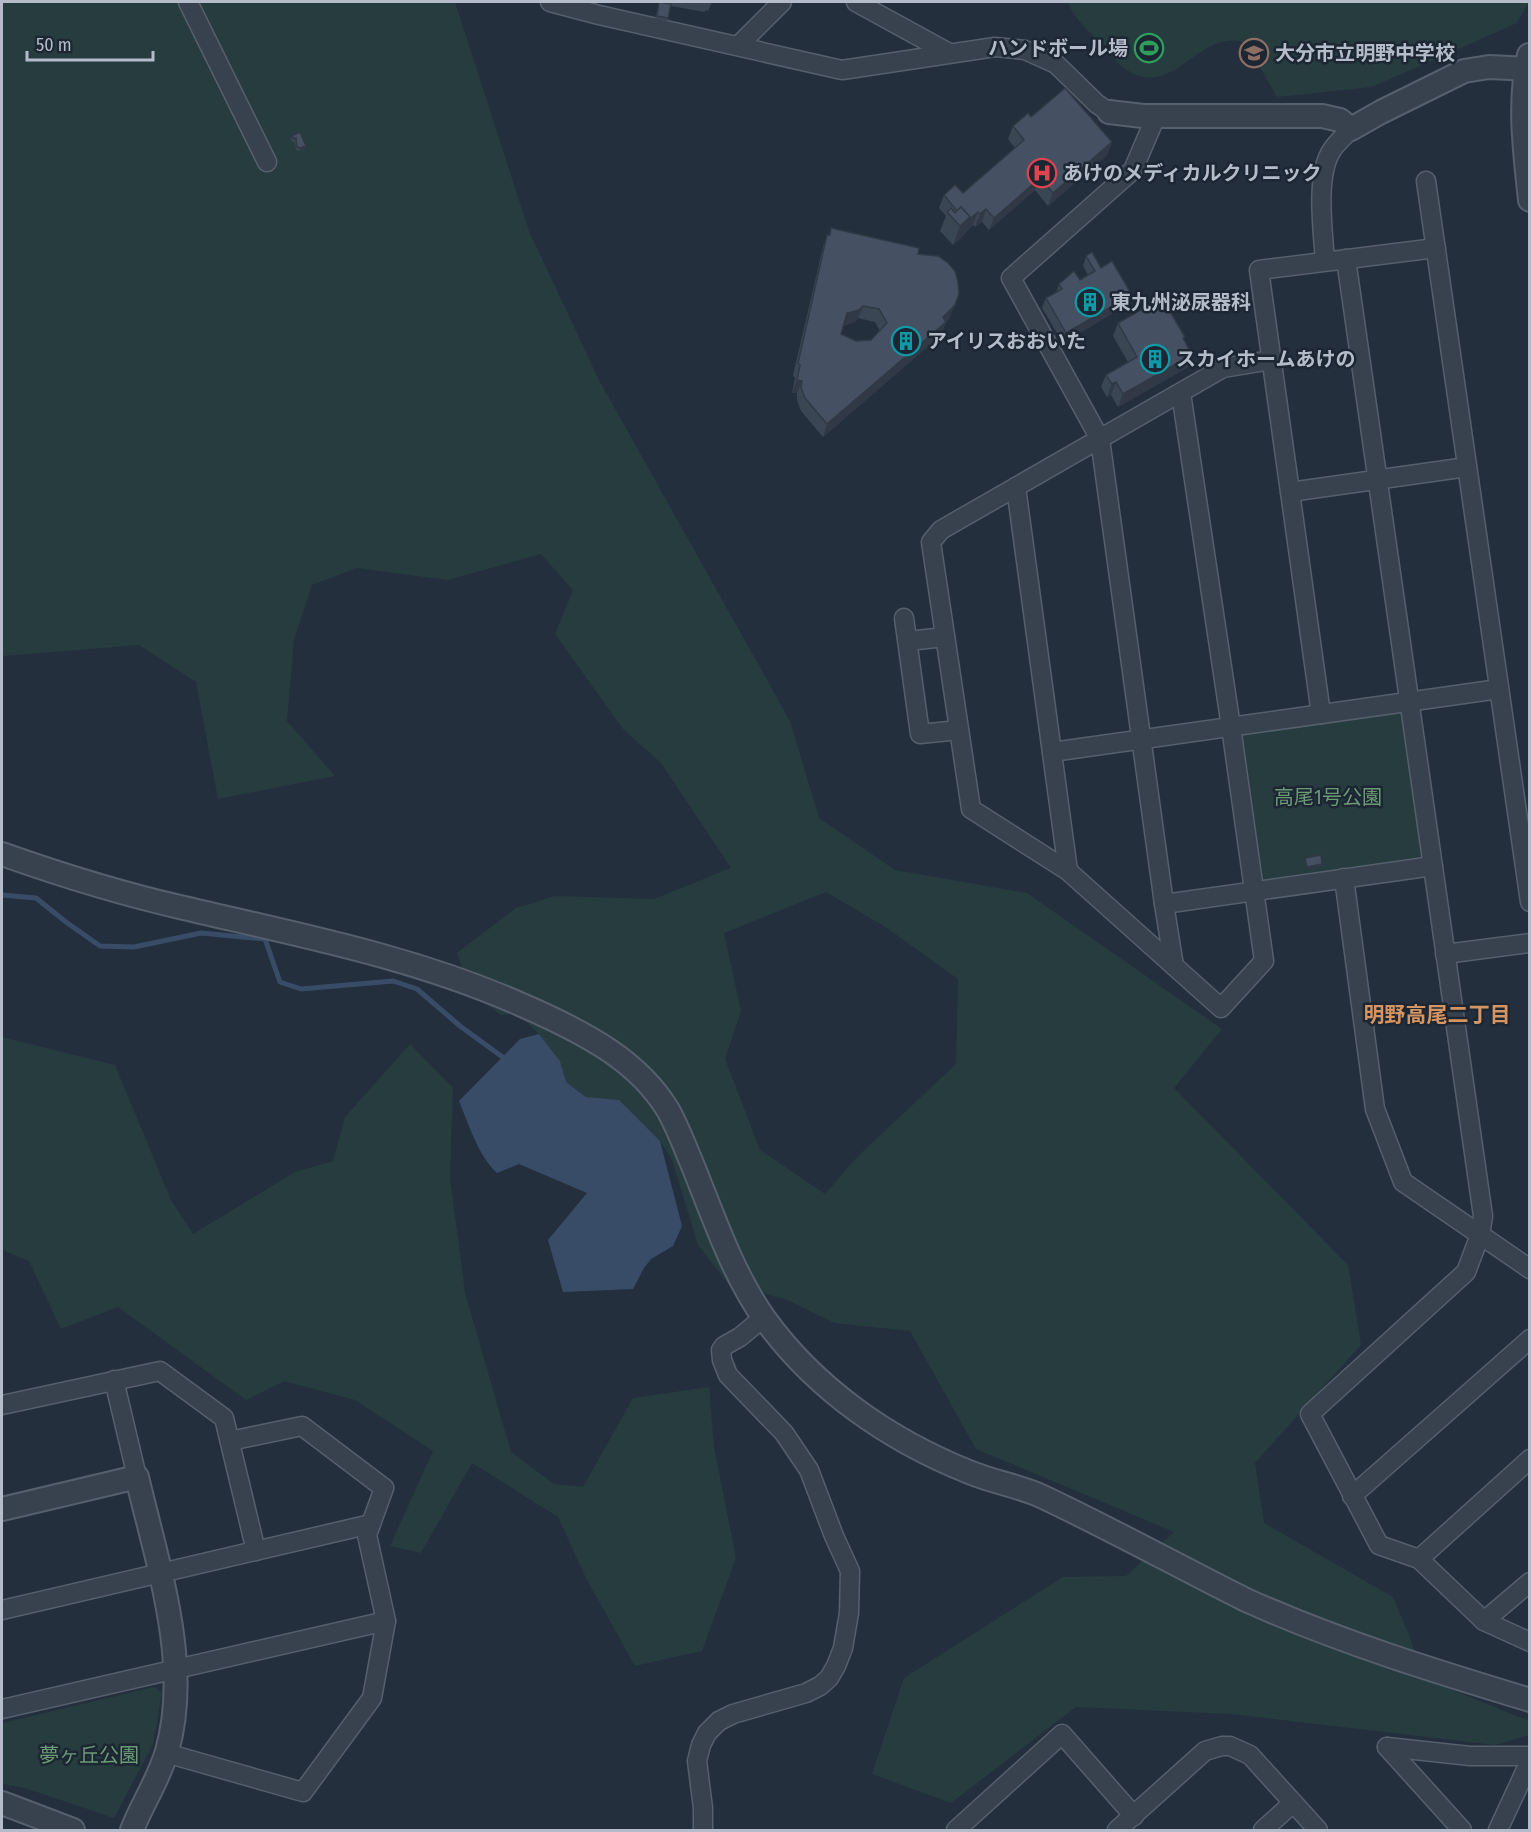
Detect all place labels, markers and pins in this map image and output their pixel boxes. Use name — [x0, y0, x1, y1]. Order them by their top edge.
sports icon: ハンドボール場 — [1133, 32, 1165, 64]
place label: ハンドボール場 — [988, 36, 1128, 60]
school or university icon: 大分市立明野中学校 — [1238, 37, 1270, 69]
place label: 大分市立明野中学校 — [1275, 41, 1455, 65]
hospital icon: あけのメディカルクリニック — [1026, 157, 1058, 189]
place label: あけのメディカルクリニック — [1063, 161, 1322, 185]
building icon: 東九州泌尿器科 — [1074, 286, 1106, 318]
place label: 東九州泌尿器科 — [1111, 290, 1251, 314]
building icon: アイリスおおいた — [890, 325, 922, 357]
place label: アイリスおおいた — [927, 329, 1086, 353]
building icon: スカイホームあけの — [1139, 343, 1171, 375]
place label: スカイホームあけの — [1176, 347, 1355, 371]

